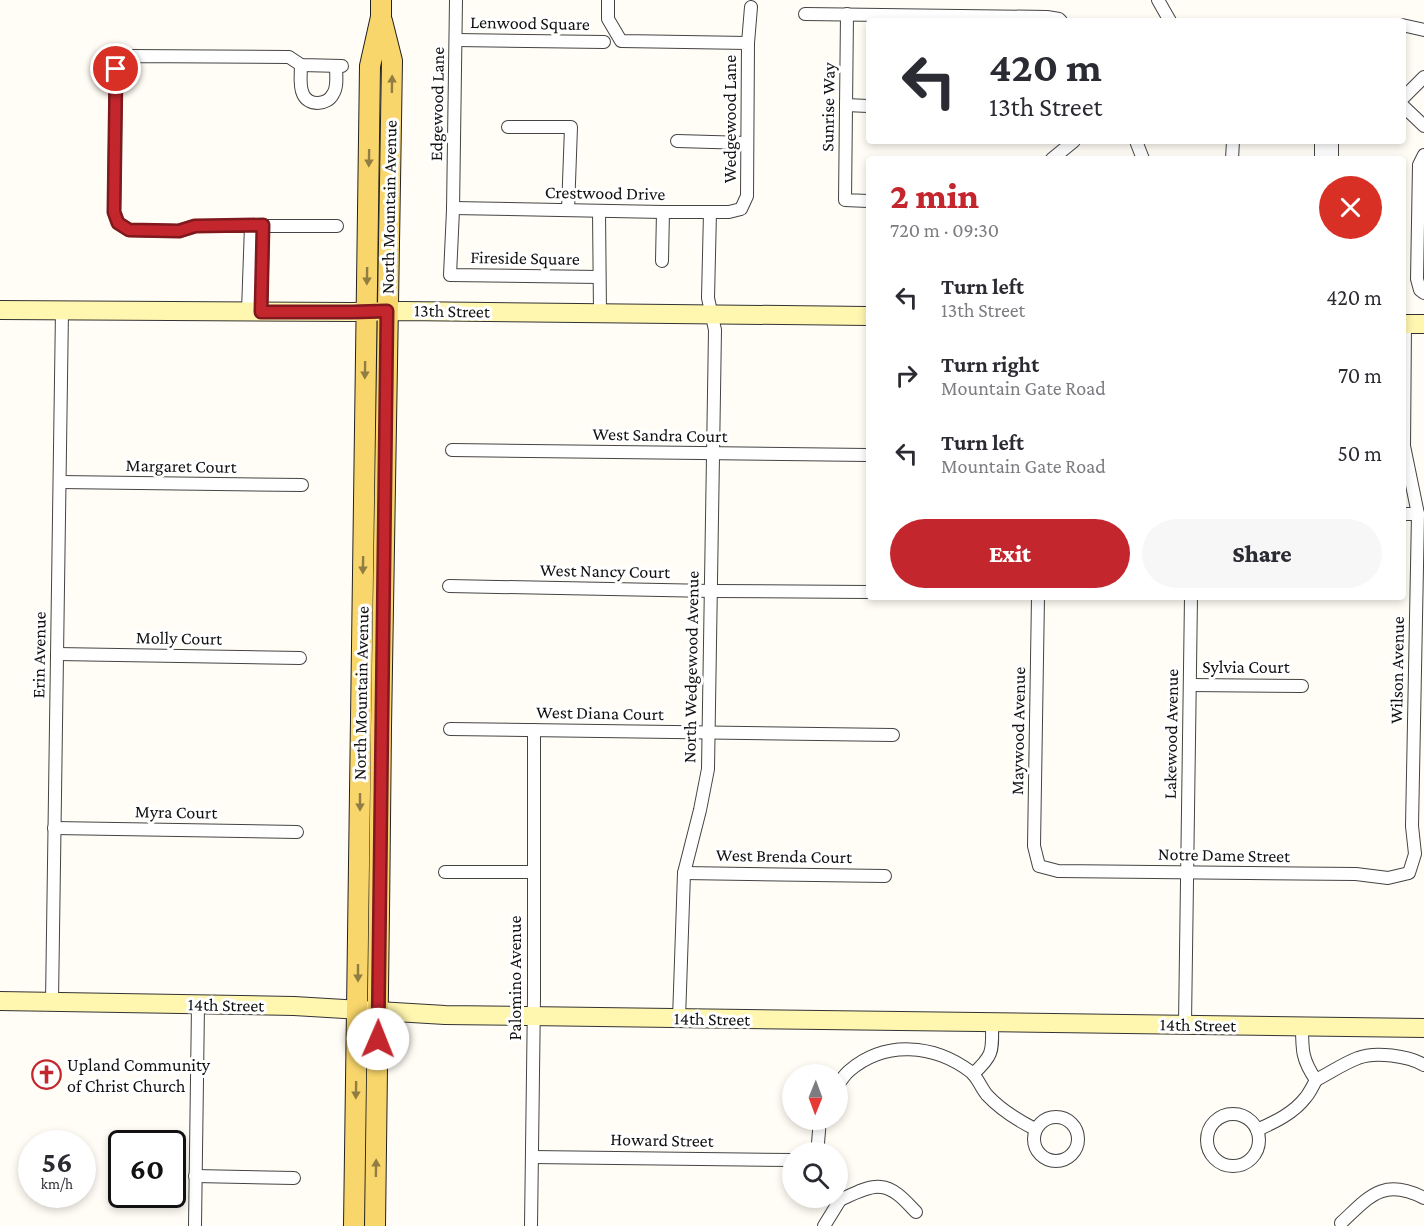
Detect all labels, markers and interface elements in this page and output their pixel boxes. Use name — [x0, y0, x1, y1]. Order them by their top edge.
street label: Lenwood Square — [470, 12, 590, 34]
icon: left — [890, 42, 968, 120]
pin — [90, 43, 141, 94]
text: 420 m — [989, 43, 1102, 90]
street label: Edgewood Lane — [426, 47, 448, 161]
icon: arrive — [99, 52, 132, 85]
street label: Wedgewood Lane — [720, 55, 740, 183]
street label: Sunrise Way — [817, 61, 839, 152]
one-way arrow — [387, 75, 396, 94]
text: 13th Street — [989, 92, 1103, 122]
street label: North Mountain Avenue — [377, 120, 401, 294]
one-way arrow — [364, 149, 373, 168]
text: 2 min — [890, 176, 979, 216]
button: close — [1319, 176, 1382, 239]
street label: Crestwood Drive — [545, 182, 665, 204]
text: 720 m · 09:30 — [890, 219, 999, 241]
street label: Fireside Square — [470, 247, 580, 269]
one-way arrow — [362, 267, 372, 286]
text: Turn left — [941, 274, 1024, 299]
icon: left — [890, 281, 923, 314]
text: 420 m — [1326, 285, 1382, 310]
text: 13th Street — [941, 299, 1025, 321]
street label: 13th Street — [414, 300, 491, 322]
text: Turn right — [941, 352, 1039, 377]
icon: right — [890, 359, 923, 392]
one-way arrow — [361, 360, 370, 379]
text: 70 m — [1338, 363, 1382, 388]
text: Mountain Gate Road — [941, 377, 1106, 399]
street label: West Sandra Court — [592, 424, 729, 446]
text: Turn left — [941, 430, 1024, 455]
icon: left — [890, 437, 923, 470]
text: 50 m — [1337, 441, 1382, 466]
street label: Margaret Court — [125, 455, 238, 477]
text: Mountain Gate Road — [941, 455, 1106, 477]
button: Exit — [890, 519, 1130, 588]
button: Share — [1142, 519, 1382, 588]
one-way arrow — [358, 555, 367, 574]
street label: West Nancy Court — [540, 560, 671, 582]
street label: North Wedgewood Avenue — [679, 571, 703, 763]
street label: North Mountain Avenue — [349, 606, 373, 780]
street label: Erin Avenue — [28, 611, 50, 699]
street label: Wilson Avenue — [1386, 616, 1408, 724]
street label: Molly Court — [136, 627, 223, 649]
street label: Sylvia Court — [1202, 657, 1291, 677]
street label: Maywood Avenue — [1007, 667, 1029, 795]
street label: Lakewood Avenue — [1160, 669, 1182, 799]
street label: West Diana Court — [536, 702, 665, 724]
one-way arrow — [355, 792, 365, 811]
street label: Myra Court — [135, 801, 218, 823]
street label: Notre Dame Street — [1158, 844, 1291, 866]
street label: West Brenda Court — [716, 845, 853, 867]
street label: Palomino Avenue — [505, 915, 525, 1040]
one-way arrow — [353, 964, 363, 983]
street label: 14th Street — [188, 994, 265, 1016]
position arrow — [346, 1007, 410, 1071]
street label: 14th Street — [674, 1008, 751, 1030]
street label: 14th Street — [1160, 1014, 1237, 1036]
place label: Upland Community of Christ Church — [67, 1055, 211, 1096]
church icon: Upland Community of Christ Church — [30, 1059, 62, 1091]
north arrow — [782, 1064, 848, 1130]
map controls — [782, 1064, 848, 1208]
one-way arrow — [352, 1080, 361, 1099]
street label: Howard Street — [610, 1129, 715, 1151]
speed limit sign: 60 — [108, 1130, 186, 1208]
button: search — [782, 1142, 848, 1208]
text: 56 — [41, 1145, 73, 1178]
one-way arrow — [371, 1158, 381, 1177]
text: km/h — [41, 1176, 73, 1192]

